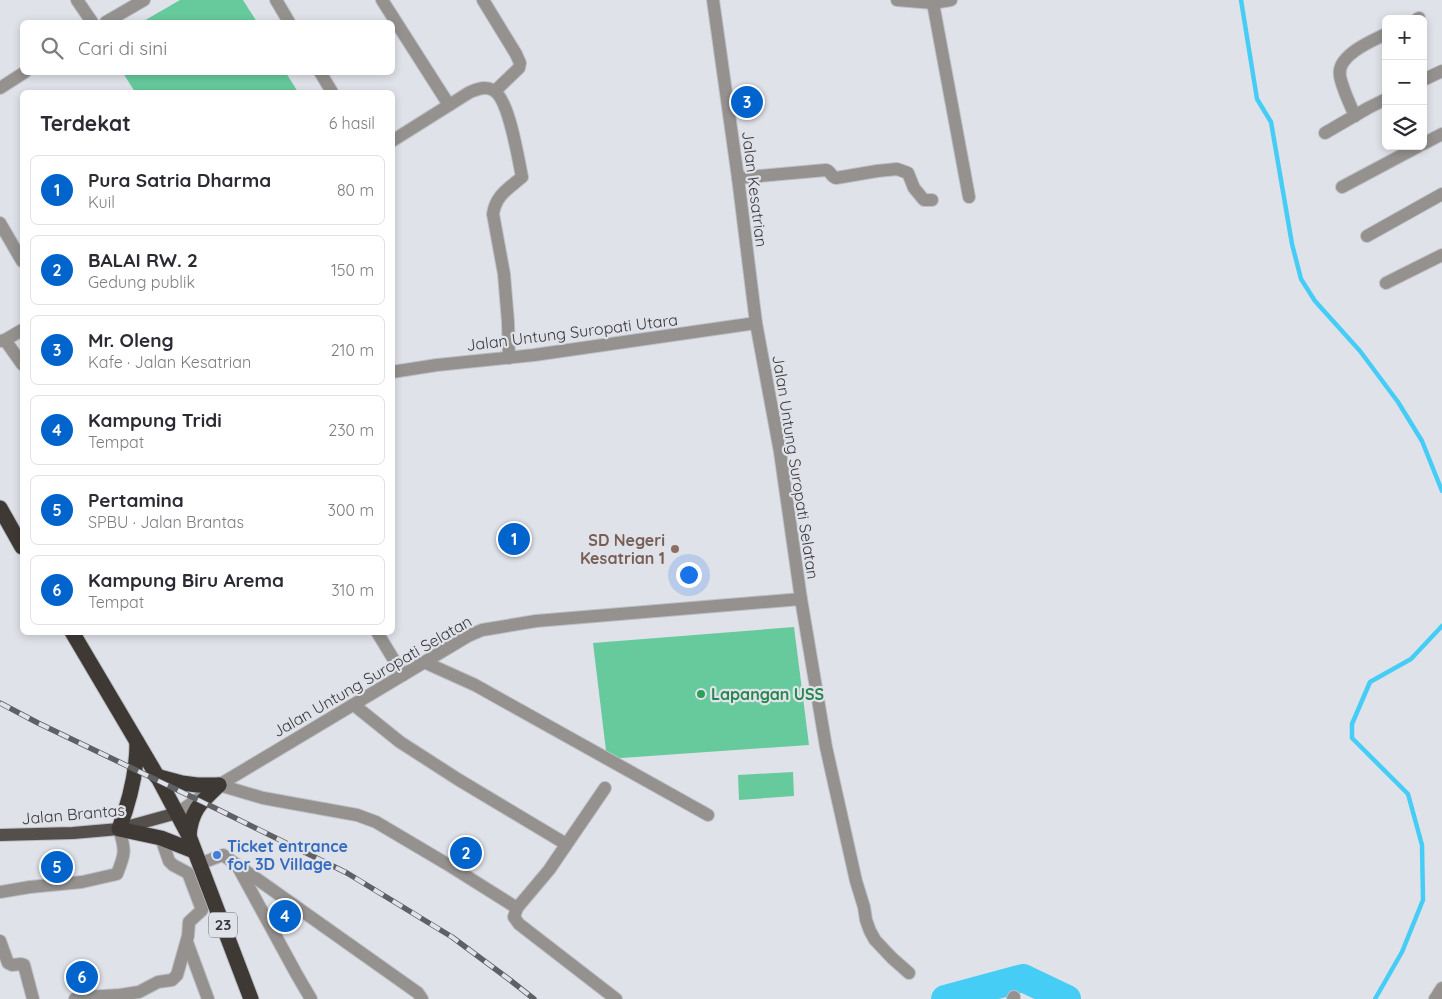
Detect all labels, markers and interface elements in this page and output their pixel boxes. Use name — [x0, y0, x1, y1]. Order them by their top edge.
map controls — [1382, 15, 1427, 150]
button: + — [1382, 15, 1427, 60]
search box — [20, 20, 395, 75]
icon: search — [38, 34, 66, 62]
text: Cari di sini — [78, 36, 167, 60]
button: − — [1382, 60, 1427, 105]
pin: 3 — [731, 83, 763, 121]
button: layers — [1382, 105, 1427, 150]
text: Terdekat — [40, 110, 131, 136]
text: 6 hasil — [329, 113, 375, 133]
street label: Jalan Kesatrian — [738, 130, 772, 248]
text: Pura Satria Dharma — [88, 168, 271, 192]
text: 1 — [54, 180, 60, 200]
text: 80 m — [337, 180, 374, 200]
text: Kuil — [88, 192, 115, 212]
text: BALAI RW. 2 — [88, 248, 198, 272]
text: 2 — [52, 260, 62, 280]
text: 150 m — [331, 260, 374, 280]
text: Gedung publik — [88, 272, 195, 292]
street label: Jalan Untung Suropati Utara — [465, 309, 679, 355]
text: Mr. Oleng — [88, 328, 174, 352]
text: 3 — [53, 340, 61, 360]
text: 210 m — [331, 340, 374, 360]
text: Kafe · Jalan Kesatrian — [88, 352, 251, 372]
street label: Jalan Untung Suropati Selatan — [768, 354, 824, 580]
text: Kampung Tridi — [88, 408, 222, 432]
text: 4 — [52, 420, 62, 440]
text: 230 m — [328, 420, 374, 440]
text: Tempat — [88, 432, 144, 452]
text: Pertamina — [88, 488, 184, 512]
text: 5 — [52, 500, 62, 520]
text: 300 m — [328, 500, 374, 520]
text: SPBU · Jalan Brantas — [88, 512, 244, 532]
pin: 1 — [498, 520, 530, 558]
place label: SD Negeri Kesatrian 1 — [580, 530, 665, 568]
marker: SD Negeri Kesatrian 1 — [669, 543, 681, 555]
your location — [676, 562, 702, 588]
text: Kampung Biru Arema — [88, 568, 284, 592]
text: 6 — [53, 580, 61, 600]
text: 310 m — [331, 580, 374, 600]
text: Tempat — [88, 592, 144, 612]
street label: Jalan Untung Suropati Selatan — [269, 611, 475, 741]
place label: Lapangan USS — [711, 684, 824, 704]
marker: Lapangan USS — [695, 688, 707, 700]
street label: Jalan Brantas — [20, 800, 126, 828]
pin: 2 — [450, 834, 482, 872]
place label: Ticket entrance for 3D Village — [227, 836, 348, 874]
pin: 5 — [41, 848, 73, 886]
marker: Ticket entrance for 3D Village — [211, 849, 223, 861]
pin: 4 — [269, 897, 301, 935]
road number: 23 — [209, 912, 237, 938]
pin: 6 — [66, 958, 98, 996]

